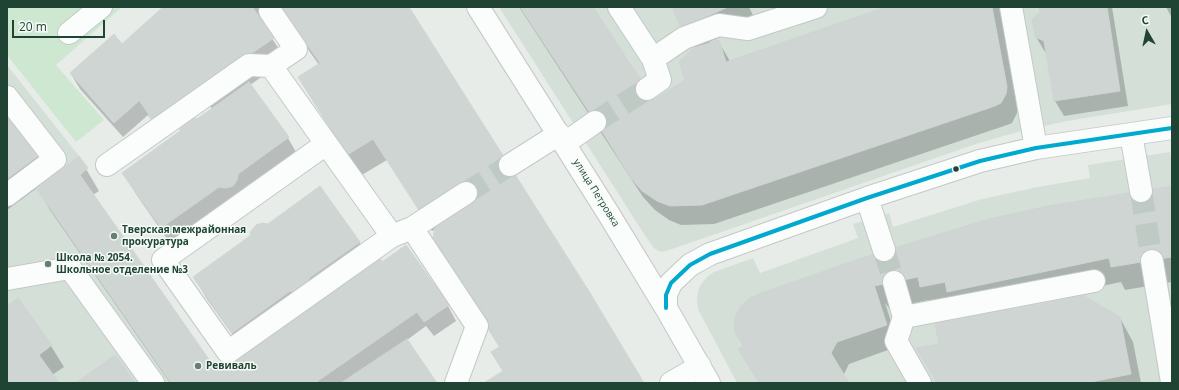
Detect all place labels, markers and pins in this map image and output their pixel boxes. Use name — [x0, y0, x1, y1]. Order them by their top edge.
unlabelled marker — [951, 164, 961, 174]
place label: Тверская межрайонная прокуратура — [122, 224, 246, 248]
marker: Тверская межрайонная прокуратура — [109, 231, 119, 241]
place label: Школа № 2054. Школьное отделение №3 — [56, 252, 188, 276]
marker: Школа № 2054. Школьное отделение №3 — [43, 259, 53, 269]
place label: Ревиваль — [206, 360, 257, 372]
marker: Ревиваль — [193, 361, 203, 371]

